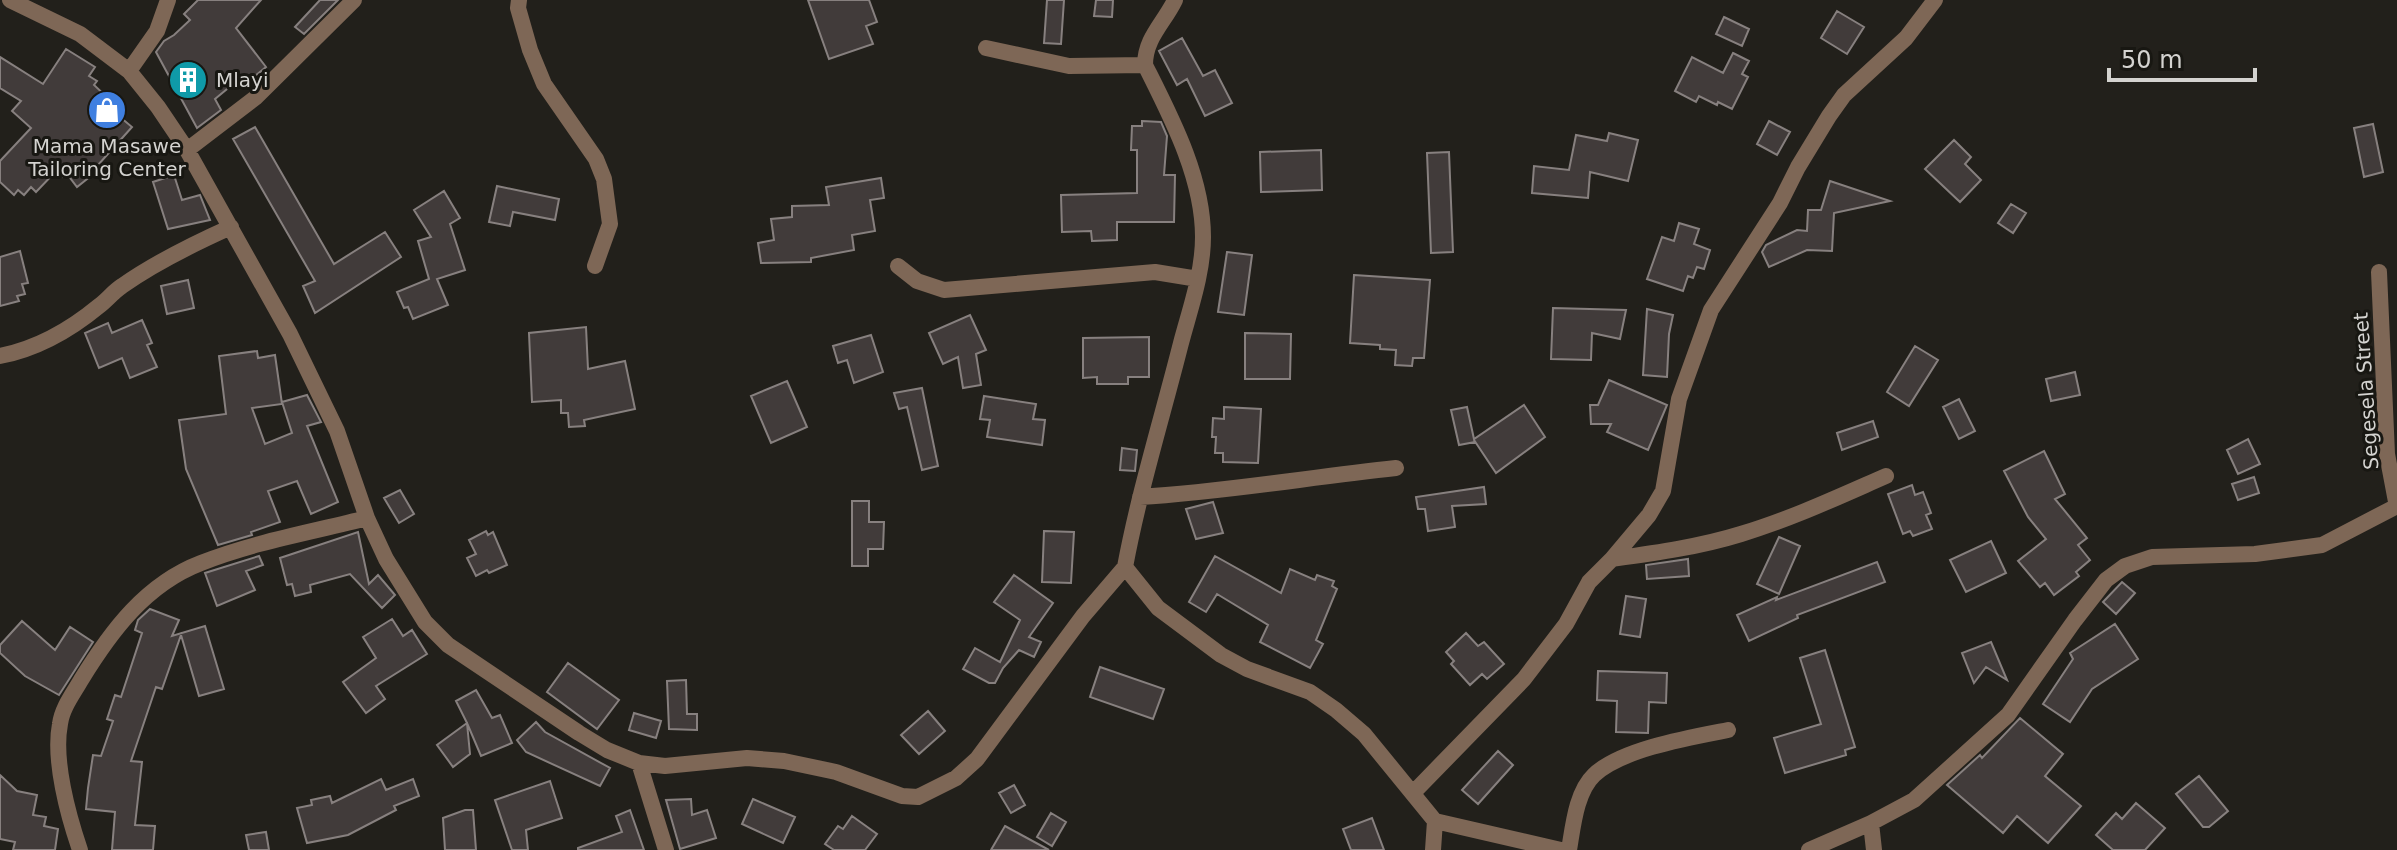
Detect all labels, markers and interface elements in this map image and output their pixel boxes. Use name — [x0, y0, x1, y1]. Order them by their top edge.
scale bar — [2109, 32, 2255, 82]
text: 50 m — [2121, 46, 2183, 74]
building icon: Mlayi — [167, 59, 209, 101]
place label: Mlayi — [216, 68, 268, 92]
shop icon: Mama Masawe Tailoring Center — [86, 89, 128, 131]
place label: Mama Masawe Tailoring Center — [27, 134, 186, 181]
street label: Segesela Street — [2349, 311, 2383, 470]

